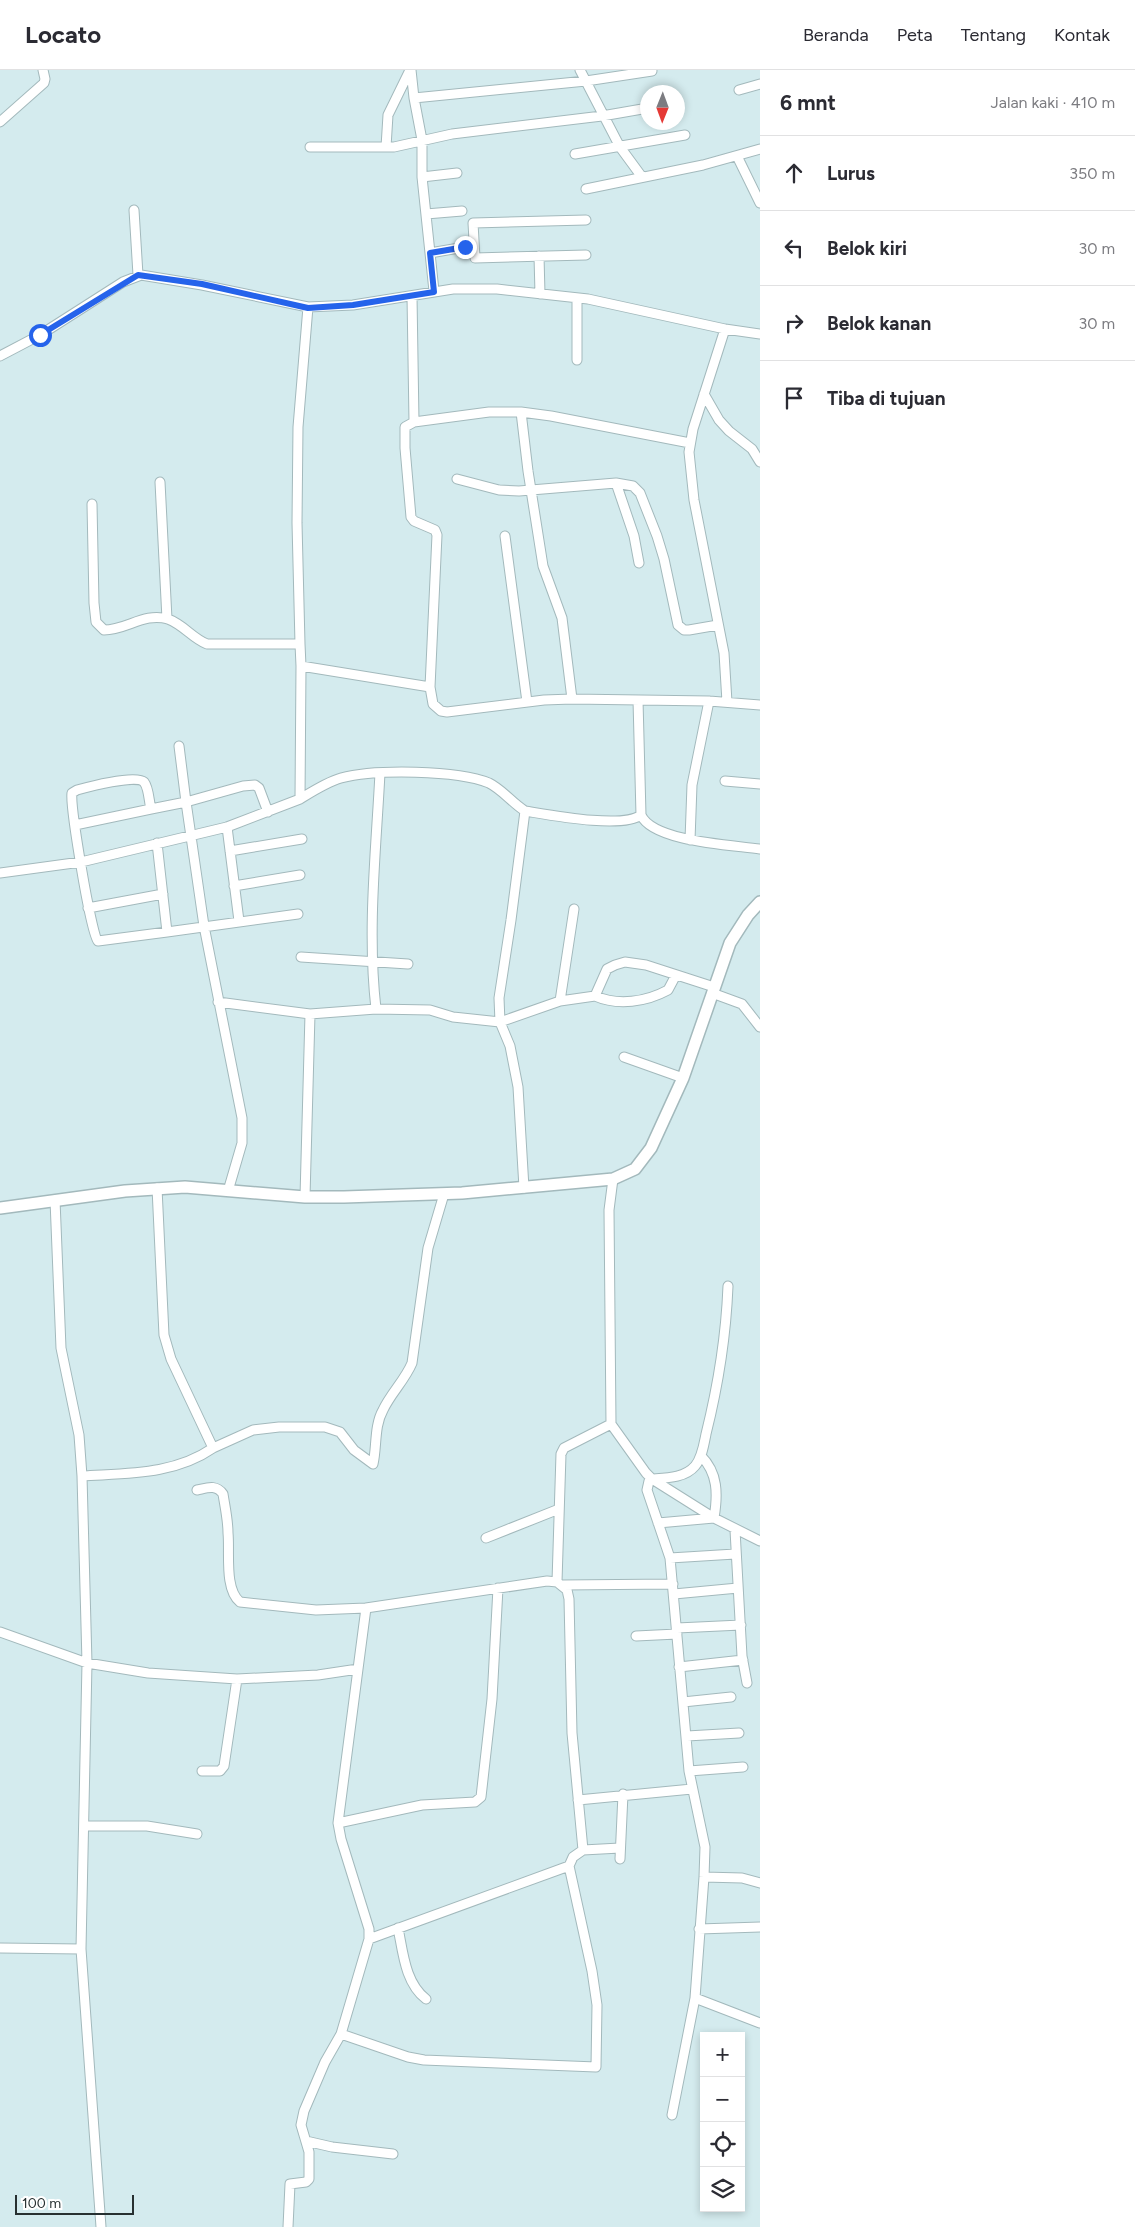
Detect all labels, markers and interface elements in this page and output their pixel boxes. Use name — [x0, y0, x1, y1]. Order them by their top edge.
text: Locato — [25, 20, 101, 49]
text: Beranda — [803, 24, 869, 46]
text: Peta — [897, 24, 933, 46]
text: Tentang — [961, 24, 1026, 46]
text: Kontak — [1054, 24, 1110, 46]
north arrow — [640, 85, 685, 130]
text: 6 mnt — [780, 90, 836, 115]
text: Jalan kaki · 410 m — [990, 93, 1115, 112]
icon: ahead — [780, 159, 808, 187]
text: Lurus — [827, 162, 875, 185]
text: 350 m — [1069, 164, 1115, 183]
icon: left — [780, 234, 808, 262]
route end — [454, 236, 477, 259]
text: Belok kiri — [827, 237, 907, 260]
text: 30 m — [1078, 239, 1115, 258]
icon: right — [780, 309, 808, 337]
text: Belok kanan — [827, 312, 931, 335]
text: 30 m — [1078, 314, 1115, 333]
route start — [29, 324, 52, 347]
icon: arrive — [780, 384, 808, 412]
text: Tiba di tujuan — [827, 387, 946, 410]
map controls — [700, 2032, 745, 2212]
button: + — [700, 2032, 745, 2077]
button: − — [700, 2077, 745, 2122]
button: locate — [700, 2122, 745, 2167]
button: layers — [700, 2167, 745, 2212]
scale bar — [15, 2192, 134, 2215]
text: 100 m — [22, 2195, 61, 2212]

